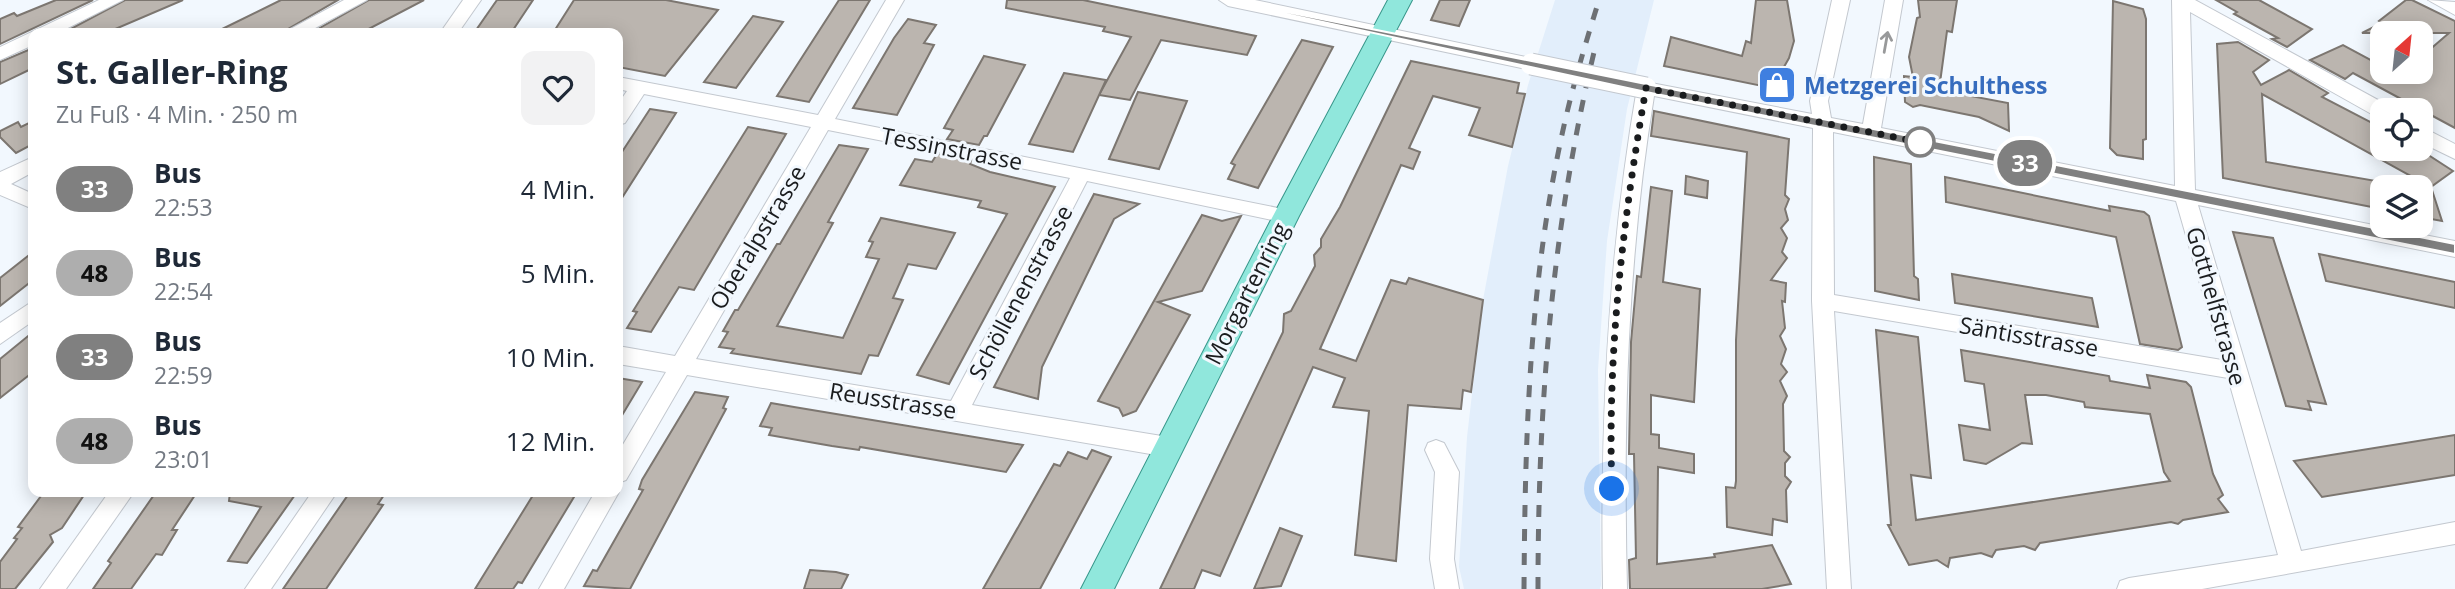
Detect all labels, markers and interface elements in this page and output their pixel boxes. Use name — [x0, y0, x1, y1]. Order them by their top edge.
north arrow — [2370, 21, 2432, 84]
map controls — [2370, 21, 2433, 238]
one-way arrow — [1880, 31, 1894, 54]
text: St. Galler-Ring — [56, 49, 288, 94]
button: heart — [521, 51, 595, 125]
shop icon: Metzgerei Schulthess — [1756, 64, 1798, 106]
place label: Metzgerei Schulthess — [1804, 69, 2047, 101]
text: Zu Fuß · 4 Min. · 250 m — [56, 98, 298, 130]
button: locate — [2370, 98, 2433, 161]
street label: Tessinstrasse — [878, 119, 1026, 177]
unlabelled marker — [1905, 127, 1935, 157]
line badge: 33 — [1994, 140, 2056, 186]
text: 33 — [2011, 146, 2039, 179]
text: Bus — [154, 155, 201, 191]
street label: Oberalpstrasse — [701, 159, 813, 315]
text: 4 Min. — [521, 171, 595, 207]
text: 33 — [81, 172, 108, 205]
button: layers — [2370, 175, 2433, 238]
text: 22:53 — [154, 191, 213, 223]
street label: Schöllenenstrasse — [960, 199, 1080, 385]
street label: Morgartenring — [1196, 216, 1296, 370]
street label: Gotthelfstrasse — [2179, 223, 2255, 389]
text: Bus — [154, 239, 201, 275]
text: 5 Min. — [521, 255, 595, 291]
text: 48 — [81, 256, 108, 289]
text: 22:54 — [154, 275, 213, 307]
street label: Säntisstrasse — [1957, 308, 2101, 364]
text: Bus — [154, 323, 201, 359]
text: 10 Min. — [506, 339, 595, 375]
text: 33 — [81, 340, 108, 373]
text: 22:59 — [154, 359, 213, 391]
street label: Reusstrasse — [827, 374, 959, 426]
text: Bus — [154, 407, 201, 443]
text: 12 Min. — [506, 423, 595, 459]
text: 48 — [81, 424, 108, 457]
text: 23:01 — [154, 443, 213, 475]
your location — [1594, 471, 1629, 506]

